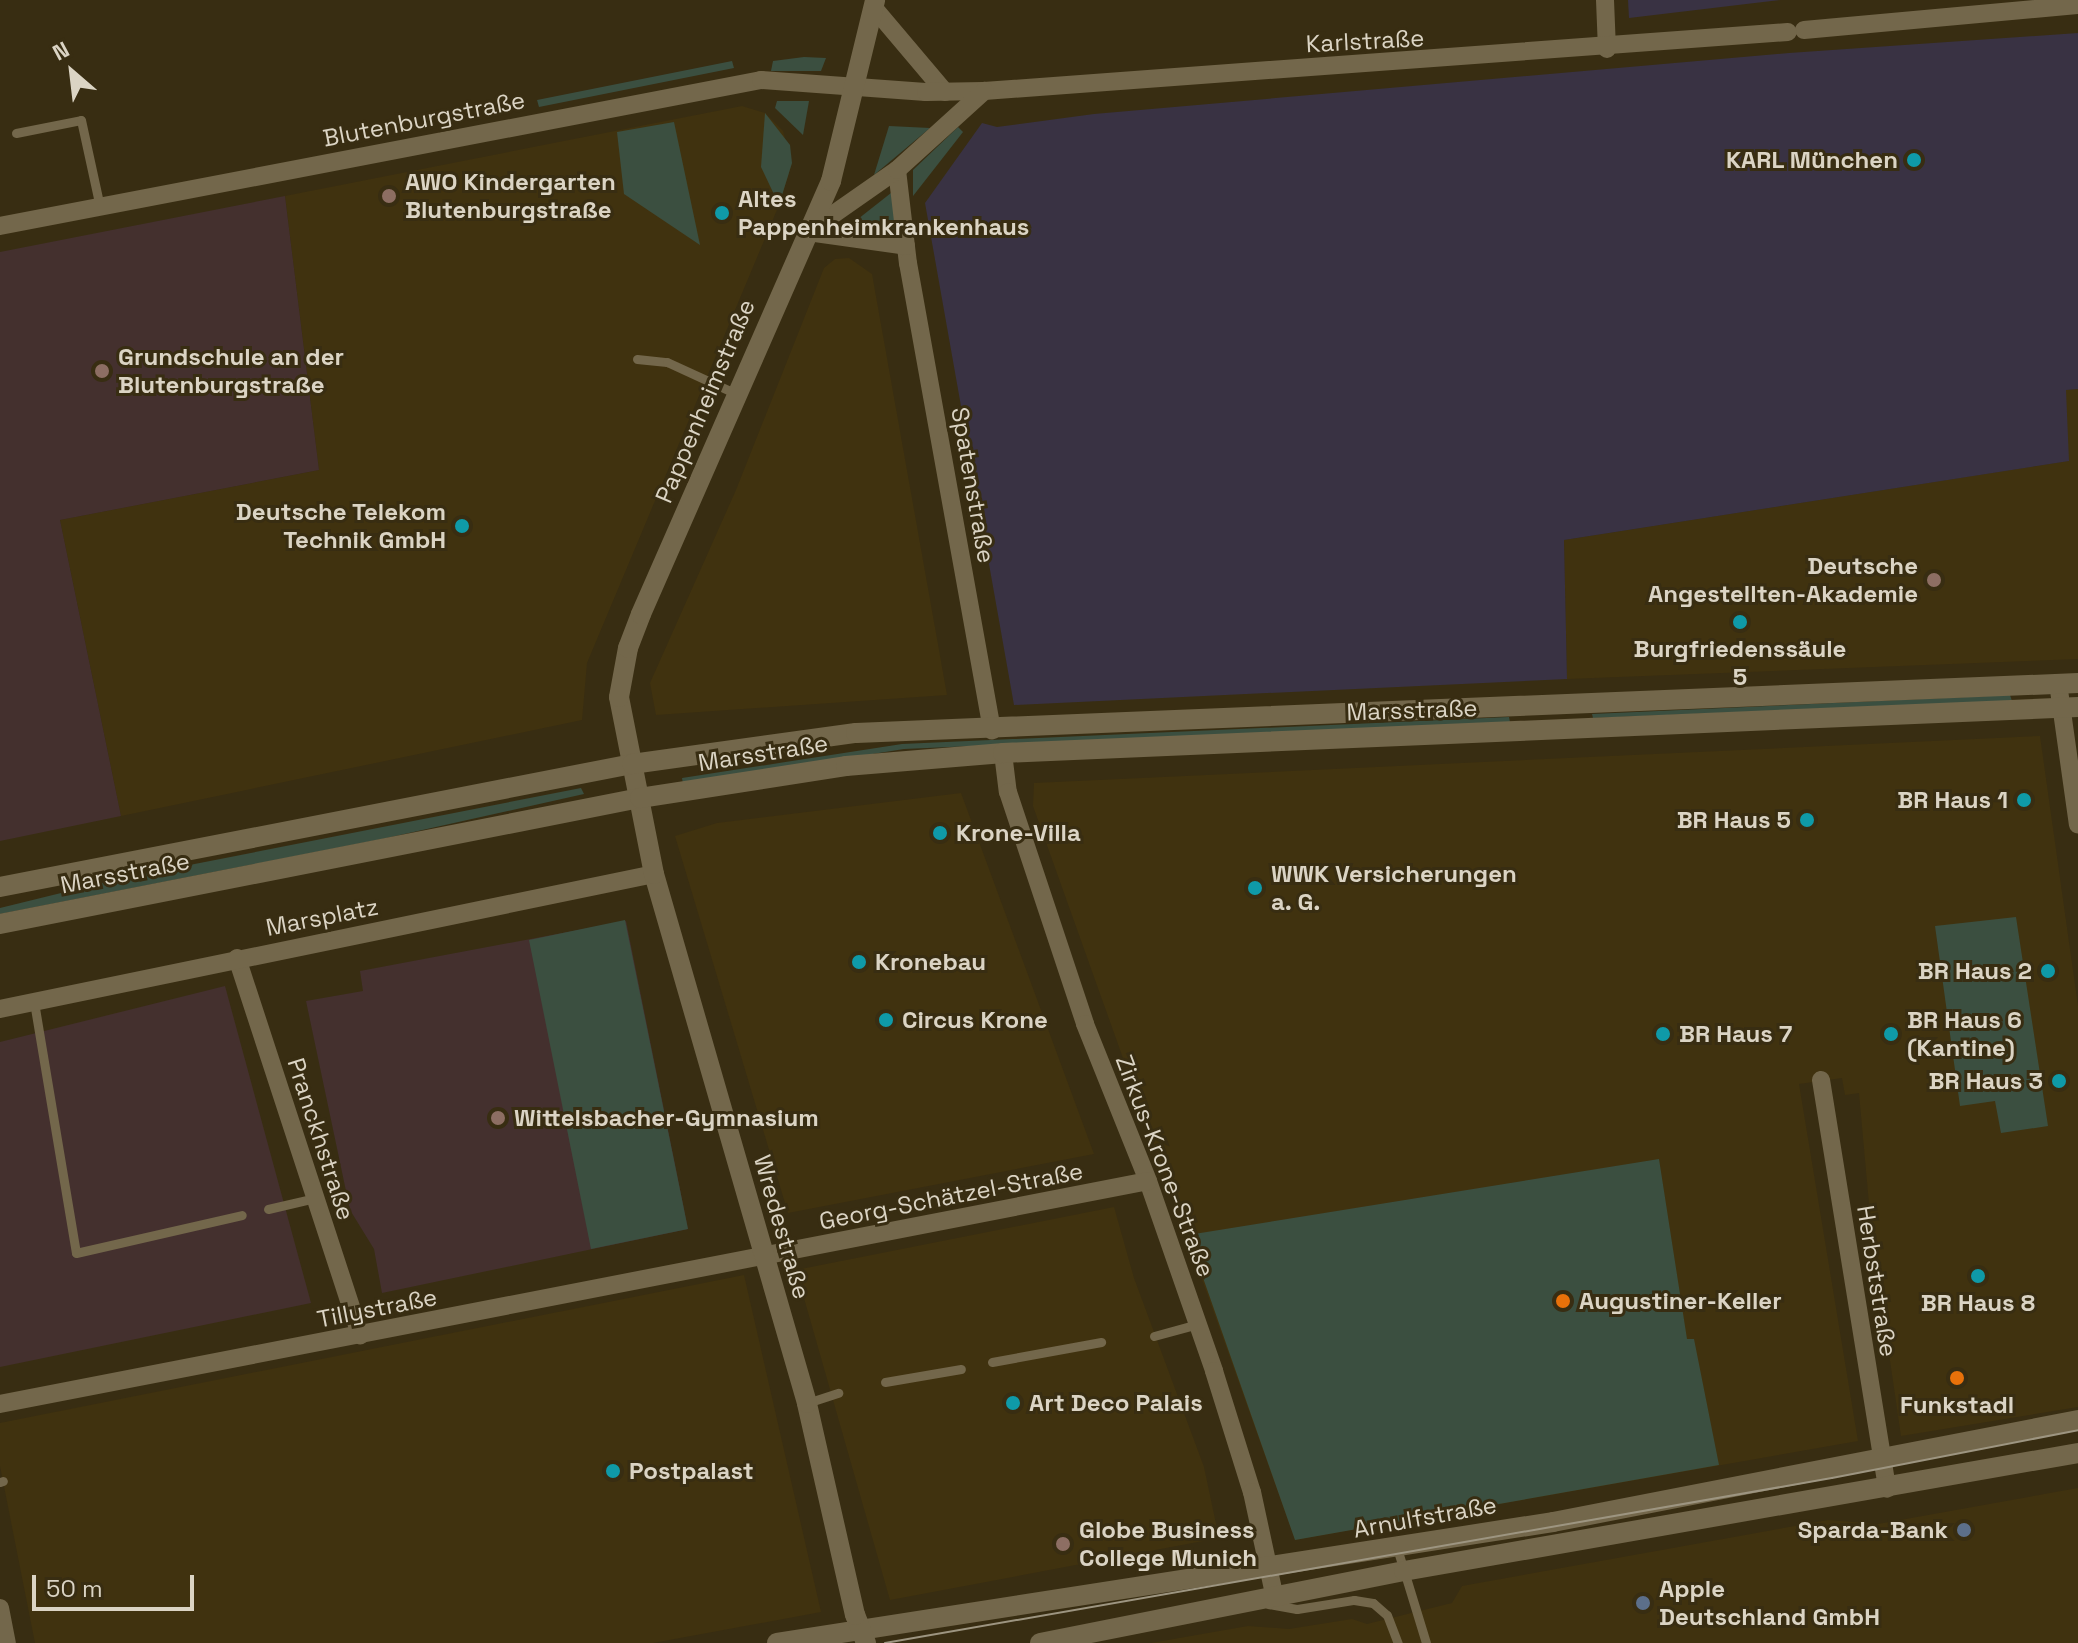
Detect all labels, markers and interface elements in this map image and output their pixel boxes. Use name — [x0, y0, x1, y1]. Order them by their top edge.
street label: Karlstraße — [1305, 24, 1425, 58]
north arrow — [32, 32, 112, 112]
text: N — [48, 35, 74, 67]
street label: Blutenburgstraße — [321, 85, 527, 153]
place label: KARL München — [1725, 146, 1898, 174]
marker: KARL München — [1905, 151, 1923, 169]
place label: AWO Kindergarten Blutenburgstraße — [405, 168, 616, 224]
place label: Altes Pappenheimkrankenhaus — [738, 185, 1029, 241]
marker: AWO Kindergarten Blutenburgstraße — [380, 187, 398, 205]
marker: Altes Pappenheimkrankenhaus — [713, 204, 731, 222]
street label: Pappenheimstraße — [649, 295, 761, 507]
place label: Grundschule an der Blutenburgstraße — [118, 343, 344, 399]
marker: Grundschule an der Blutenburgstraße — [93, 362, 111, 380]
street label: Spatenstraße — [945, 405, 1001, 565]
place label: Deutsche Telekom Technik GmbH — [235, 498, 446, 554]
marker: Deutsche Telekom Technik GmbH — [453, 517, 471, 535]
place label: Deutsche Angestellten-Akademie — [1648, 552, 1918, 608]
marker: Deutsche Angestellten-Akademie — [1925, 571, 1943, 589]
marker: Burgfriedenssäule 5 — [1731, 613, 1749, 631]
place label: Burgfriedenssäule 5 — [1634, 635, 1846, 691]
street label: Marsstraße — [1346, 693, 1478, 727]
street label: Marsstraße — [696, 729, 830, 777]
place label: BR Haus 1 — [1897, 786, 2008, 814]
marker: BR Haus 1 — [2015, 791, 2033, 809]
place label: BR Haus 5 — [1677, 806, 1791, 834]
marker: BR Haus 5 — [1798, 811, 1816, 829]
place label: Krone-Villa — [956, 819, 1081, 847]
marker: Krone-Villa — [931, 824, 949, 842]
street label: Marsstraße — [58, 846, 192, 900]
place label: WWK Versicherungen a. G. — [1271, 860, 1517, 916]
marker: WWK Versicherungen a. G. — [1246, 879, 1264, 897]
street label: Marsplatz — [263, 892, 381, 942]
place label: Kronebau — [875, 948, 986, 976]
marker: Kronebau — [850, 953, 868, 971]
place label: BR Haus 2 — [1918, 957, 2032, 985]
marker: BR Haus 2 — [2039, 962, 2057, 980]
place label: Circus Krone — [902, 1006, 1048, 1034]
place label: BR Haus 6 (Kantine) — [1907, 1006, 2022, 1062]
marker: Circus Krone — [877, 1011, 895, 1029]
place label: BR Haus 7 — [1679, 1020, 1792, 1048]
marker: BR Haus 7 — [1654, 1025, 1672, 1043]
marker: BR Haus 6 (Kantine) — [1882, 1025, 1900, 1043]
street label: Zirkus-Krone-Straße — [1109, 1051, 1221, 1281]
street label: Pranckhstraße — [281, 1054, 361, 1224]
place label: BR Haus 3 — [1928, 1067, 2043, 1095]
marker: BR Haus 3 — [2050, 1072, 2068, 1090]
place label: Wittelsbacher-Gymnasium — [514, 1104, 819, 1132]
marker: Wittelsbacher-Gymnasium — [489, 1109, 507, 1127]
street label: Wredestraße — [748, 1152, 816, 1302]
street label: Georg-Schätzel-Straße — [817, 1156, 1085, 1236]
street label: Herbststraße — [1851, 1203, 1903, 1359]
marker: BR Haus 8 — [1969, 1267, 1987, 1285]
street label: Tillystraße — [315, 1282, 439, 1334]
place label: Augustiner-Keller — [1579, 1287, 1782, 1315]
place label: BR Haus 8 — [1921, 1289, 2035, 1317]
marker: Augustiner-Keller — [1554, 1292, 1572, 1310]
marker: Funkstadl — [1948, 1369, 1966, 1387]
place label: Art Deco Palais — [1029, 1389, 1203, 1417]
place label: Funkstadl — [1900, 1391, 2014, 1419]
marker: Art Deco Palais — [1004, 1394, 1022, 1412]
place label: Postpalast — [629, 1457, 754, 1485]
marker: Postpalast — [604, 1462, 622, 1480]
street label: Arnulfstraße — [1351, 1490, 1499, 1544]
place label: Globe Business College Munich — [1079, 1516, 1257, 1572]
place label: Sparda-Bank — [1798, 1516, 1948, 1544]
marker: Sparda-Bank — [1955, 1521, 1973, 1539]
marker: Globe Business College Munich — [1054, 1535, 1072, 1553]
scale bar — [36, 1559, 198, 1609]
text: 50 m — [46, 1573, 103, 1604]
place label: Apple Deutschland GmbH — [1659, 1575, 1880, 1631]
marker: Apple Deutschland GmbH — [1634, 1594, 1652, 1612]

